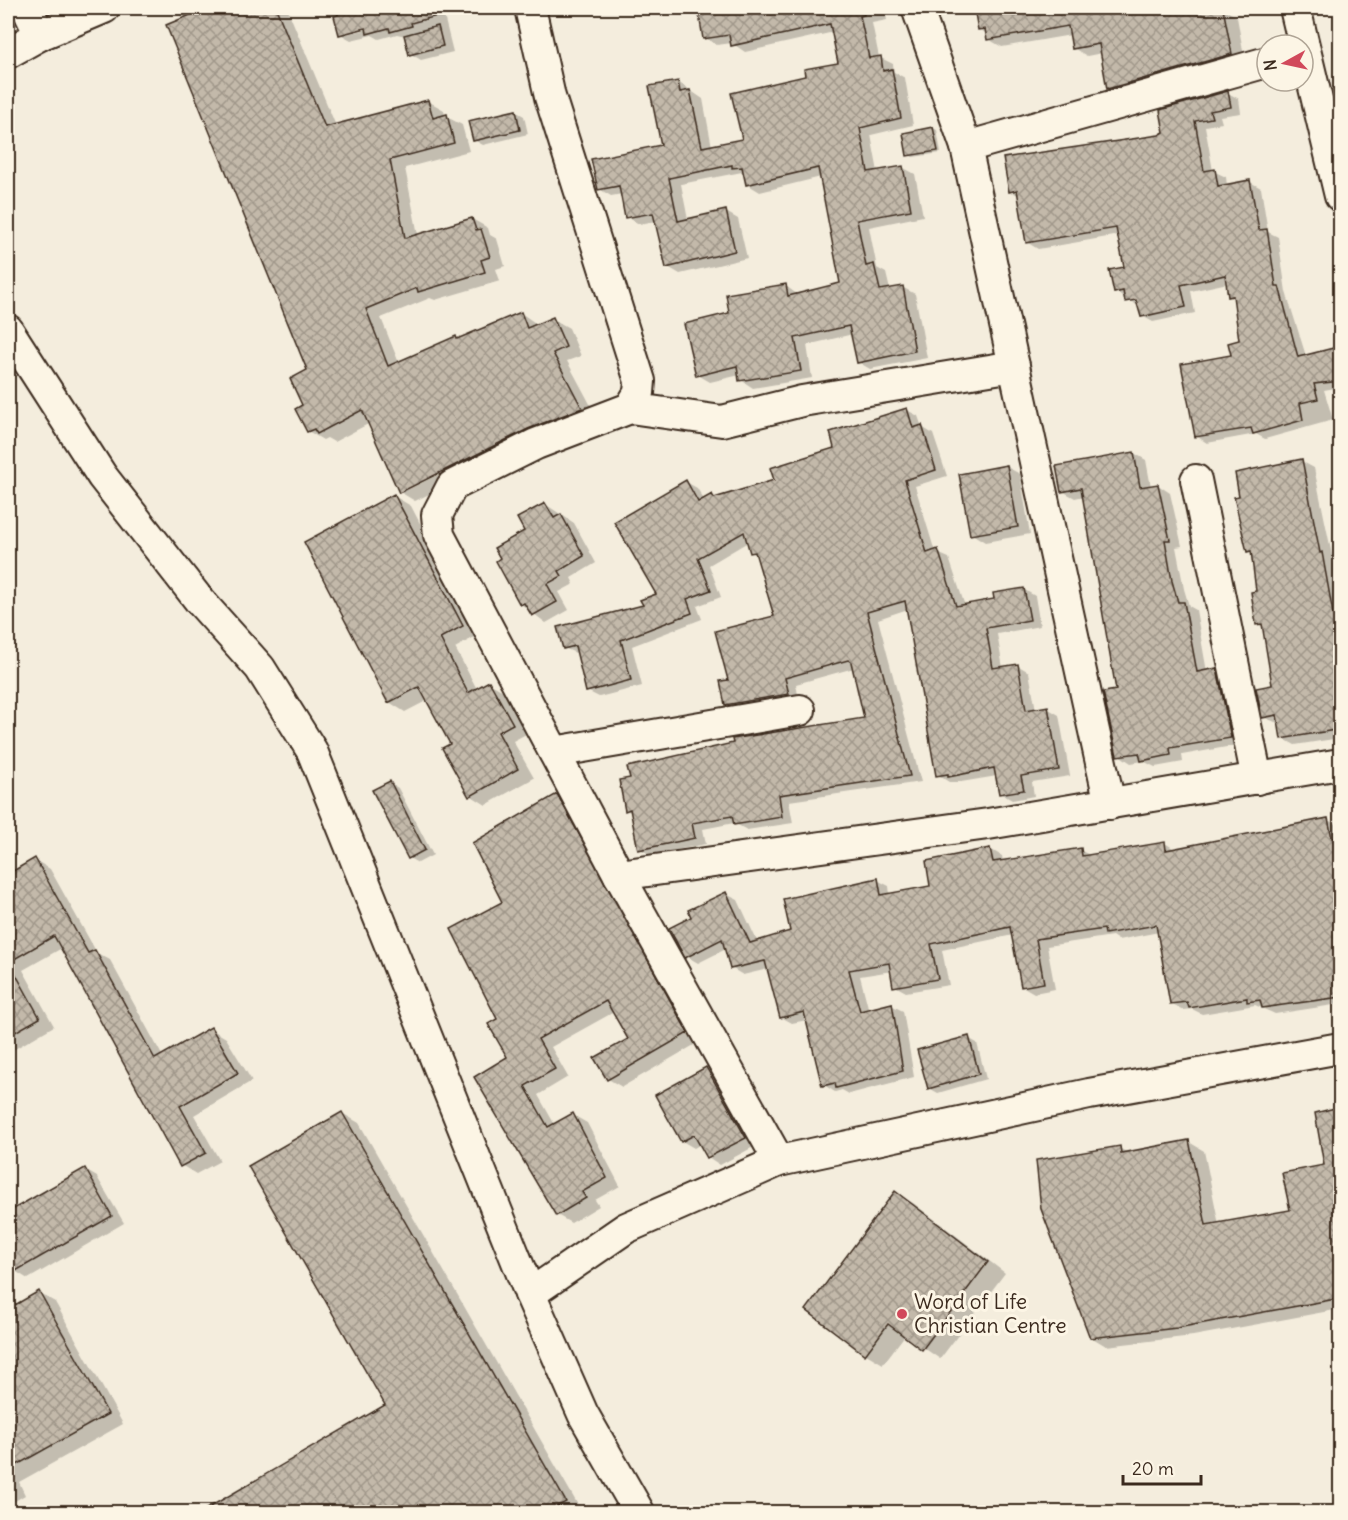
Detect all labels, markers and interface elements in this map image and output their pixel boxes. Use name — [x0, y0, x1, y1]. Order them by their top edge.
north arrow — [1255, 33, 1315, 93]
text: N — [1259, 58, 1281, 72]
place label: Word of Life Christian Centre — [914, 1288, 1067, 1339]
marker: Word of Life Christian Centre — [895, 1307, 909, 1321]
scale bar — [1123, 1448, 1201, 1486]
text: 20 m — [1132, 1457, 1174, 1480]

